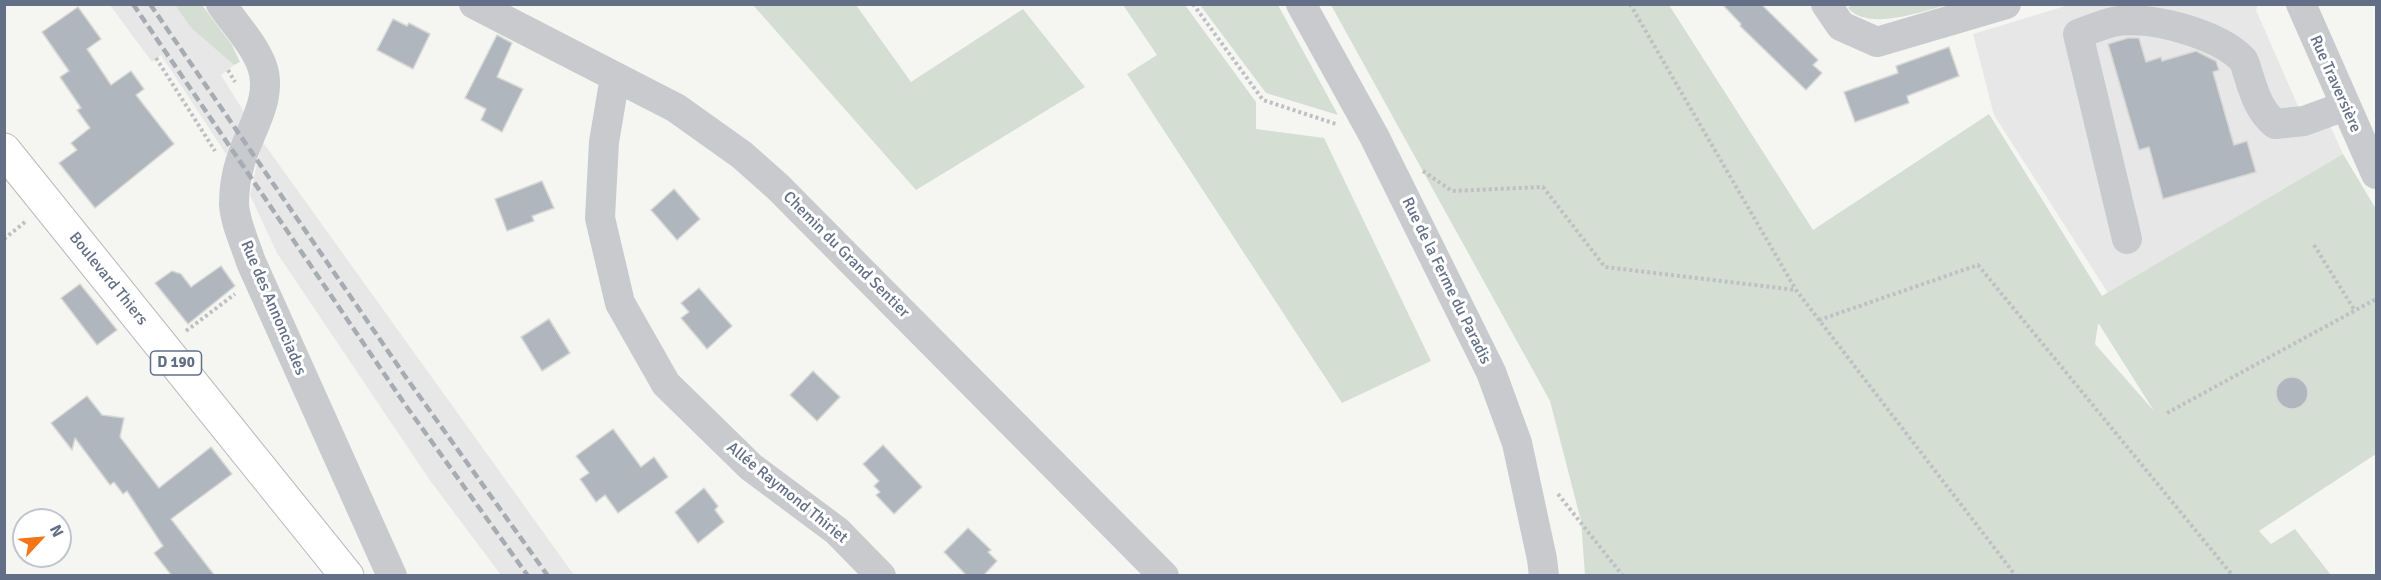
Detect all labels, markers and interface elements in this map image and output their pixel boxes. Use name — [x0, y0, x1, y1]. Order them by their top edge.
street label: Rue Traversière — [2305, 33, 2365, 135]
street label: Chemin du Grand Sentier — [779, 188, 913, 322]
street label: Rue de la Ferme du Paradis — [1397, 195, 1495, 367]
street label: Boulevard Thiers — [65, 229, 151, 329]
street label: Rue des Annonciades — [236, 238, 310, 378]
road number: D 190 — [150, 351, 201, 375]
street label: Allée Raymond Thiriet — [723, 438, 851, 548]
north arrow — [12, 508, 72, 568]
text: N — [45, 522, 68, 540]

